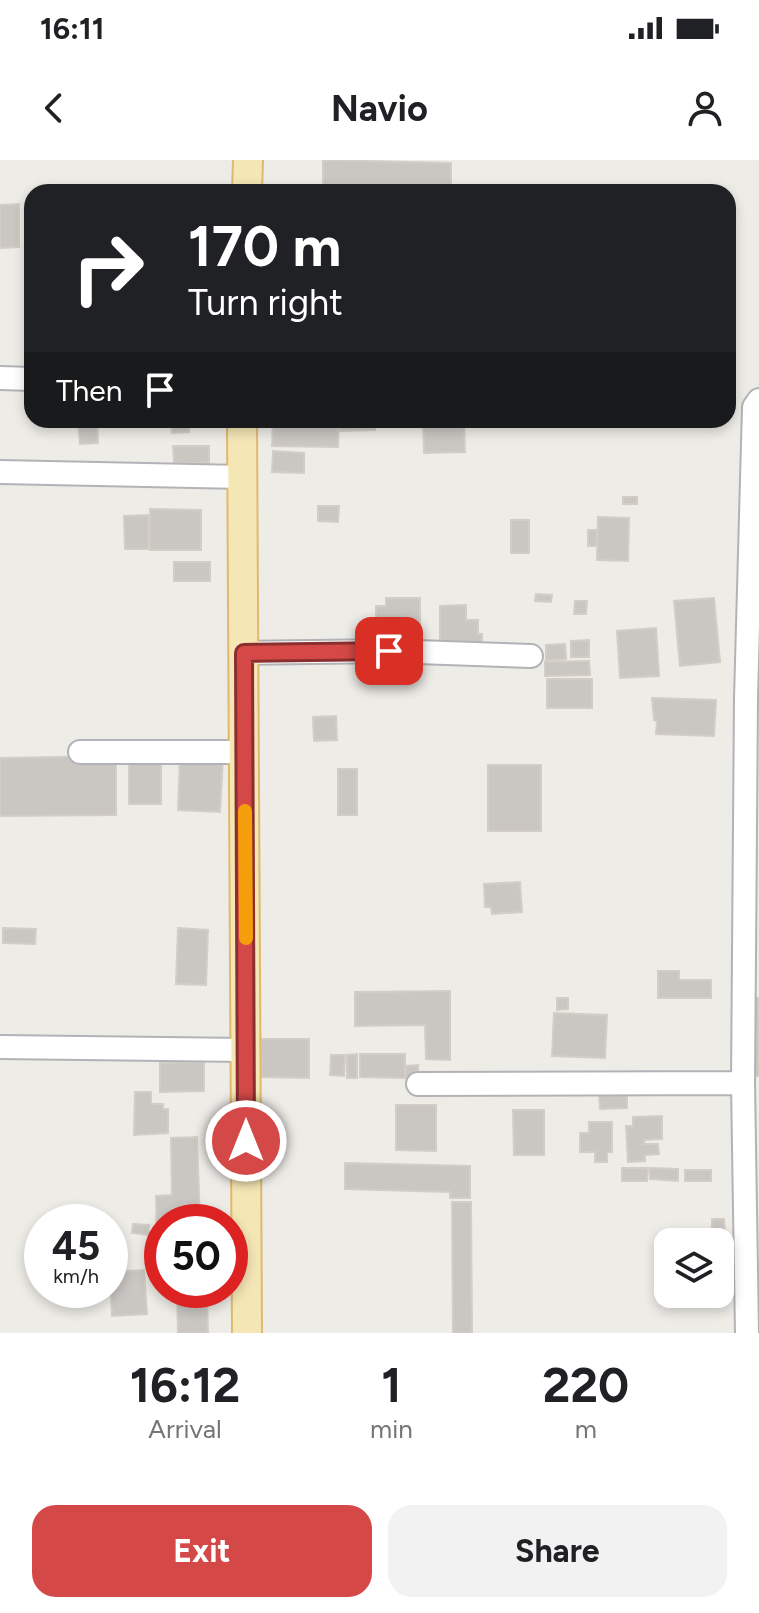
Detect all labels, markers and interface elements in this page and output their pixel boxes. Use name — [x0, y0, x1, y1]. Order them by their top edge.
text: 16:11 — [40, 10, 104, 47]
icon: back — [32, 86, 76, 130]
icon: person — [683, 86, 727, 130]
text: Navio — [331, 87, 428, 130]
text: 170 m — [188, 213, 341, 280]
icon: right — [56, 216, 160, 320]
text: Turn right — [188, 281, 343, 324]
icon: arrive — [138, 368, 182, 412]
text: Then — [56, 372, 122, 409]
pin — [355, 617, 423, 685]
icon: arrive — [367, 629, 411, 673]
position arrow — [204, 1099, 288, 1183]
speed limit sign: 50 — [144, 1204, 248, 1308]
text: 45 — [52, 1222, 100, 1270]
map controls — [654, 1228, 734, 1308]
button: layers — [654, 1228, 734, 1308]
text: km/h — [53, 1264, 99, 1288]
text: 16:12 — [130, 1356, 240, 1414]
text: 1 — [381, 1356, 402, 1414]
text: 220 — [543, 1356, 629, 1414]
text: Arrival — [148, 1413, 222, 1445]
text: min — [370, 1413, 413, 1445]
text: m — [575, 1413, 597, 1445]
button: Exit — [32, 1505, 372, 1597]
button: Share — [388, 1505, 727, 1597]

